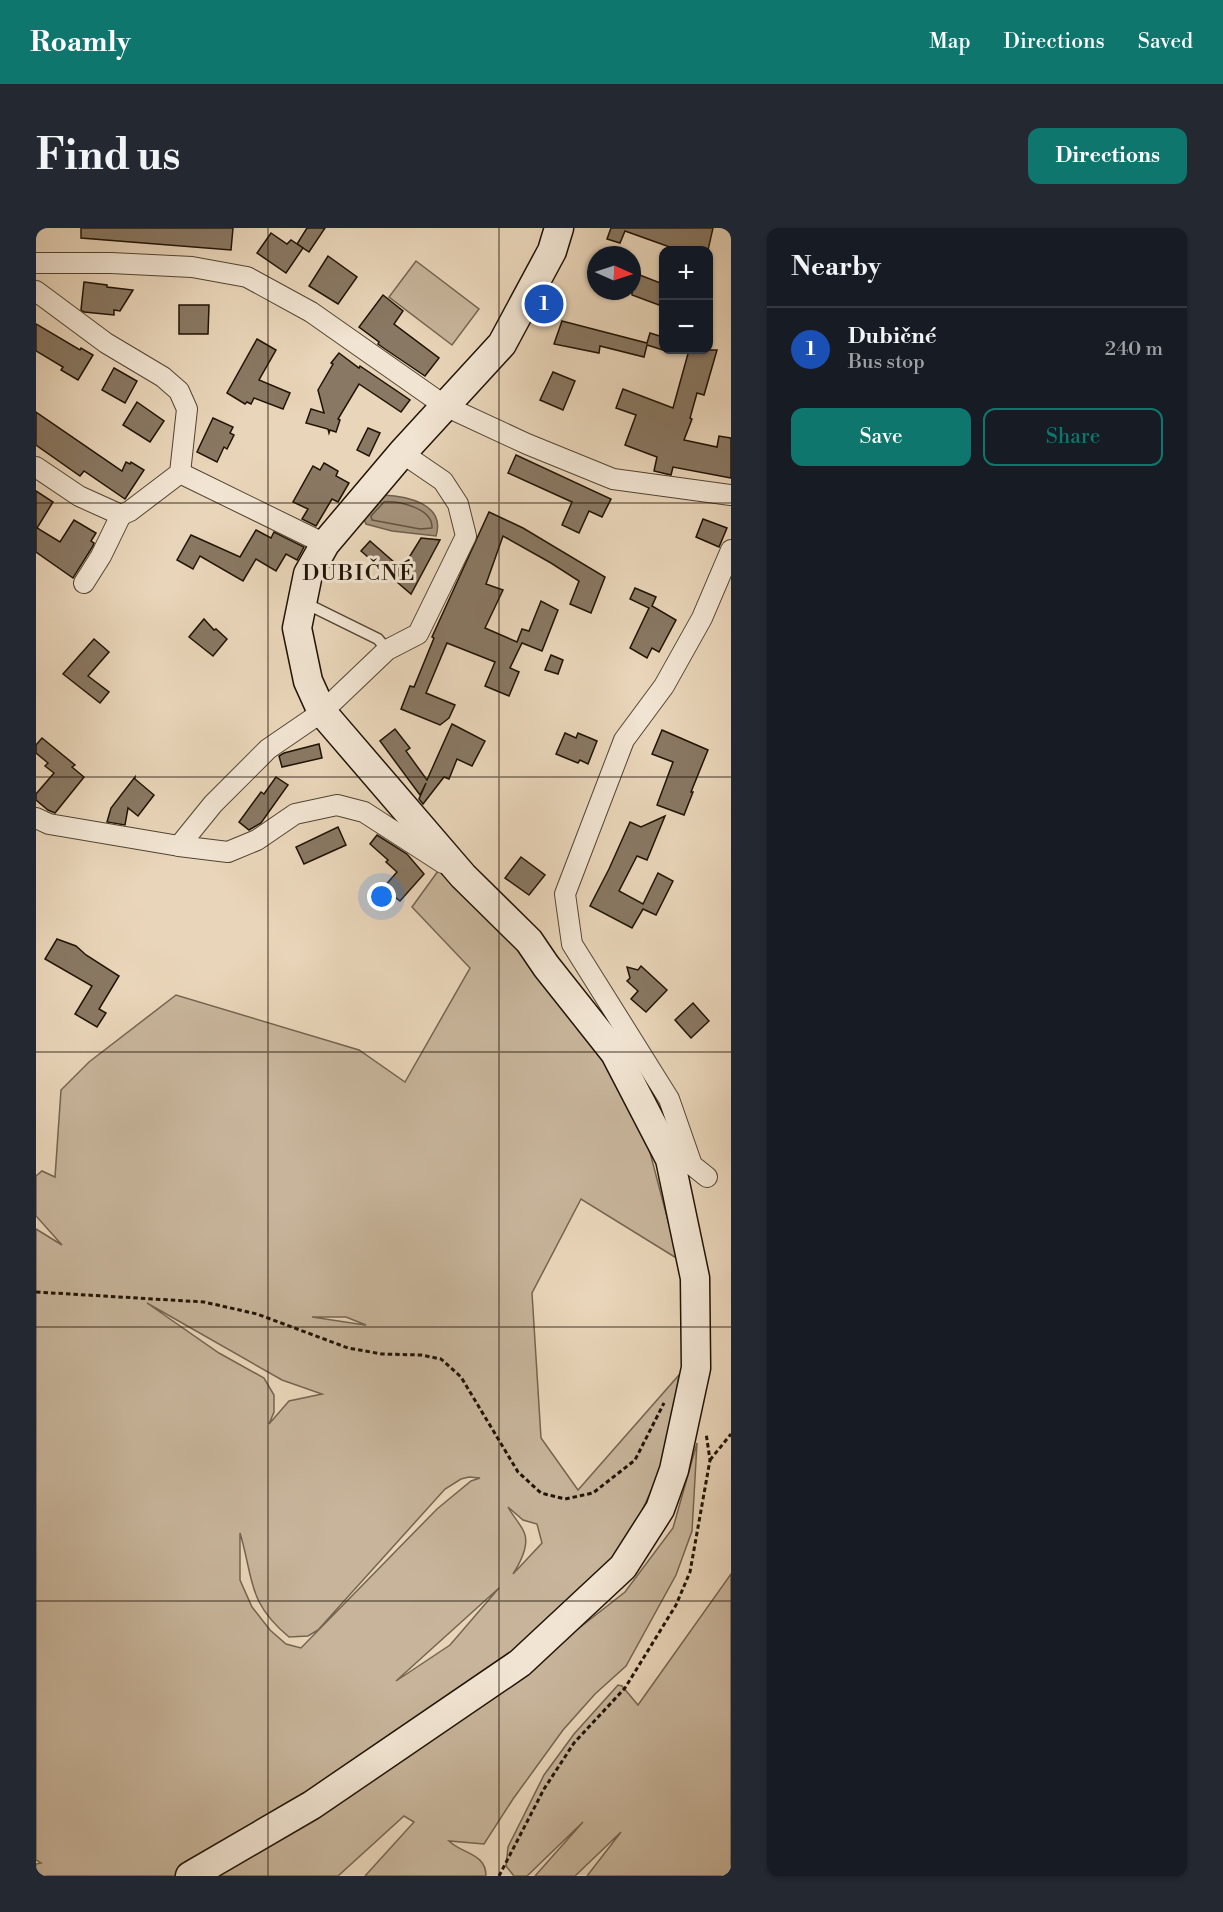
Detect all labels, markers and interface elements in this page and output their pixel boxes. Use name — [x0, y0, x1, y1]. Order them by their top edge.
text: Roamly — [30, 25, 131, 60]
text: Map — [929, 29, 971, 55]
text: Directions — [1004, 29, 1105, 55]
text: Saved — [1138, 29, 1193, 55]
button: Directions — [1028, 128, 1187, 184]
text: Find us — [36, 130, 180, 183]
north arrow — [587, 246, 641, 300]
map controls — [659, 246, 713, 354]
button: + — [659, 246, 713, 300]
text: Nearby — [791, 251, 881, 283]
pin: 1 — [524, 282, 564, 326]
button: − — [659, 300, 713, 354]
text: Dubičné — [848, 323, 937, 350]
text: 1 — [806, 337, 815, 362]
text: 240 m — [1105, 337, 1163, 362]
text: Bus stop — [848, 350, 925, 375]
button: Save — [791, 408, 971, 466]
button: Share — [983, 408, 1163, 466]
district label: DUBIČNÉ — [302, 558, 416, 587]
your location — [367, 882, 396, 911]

